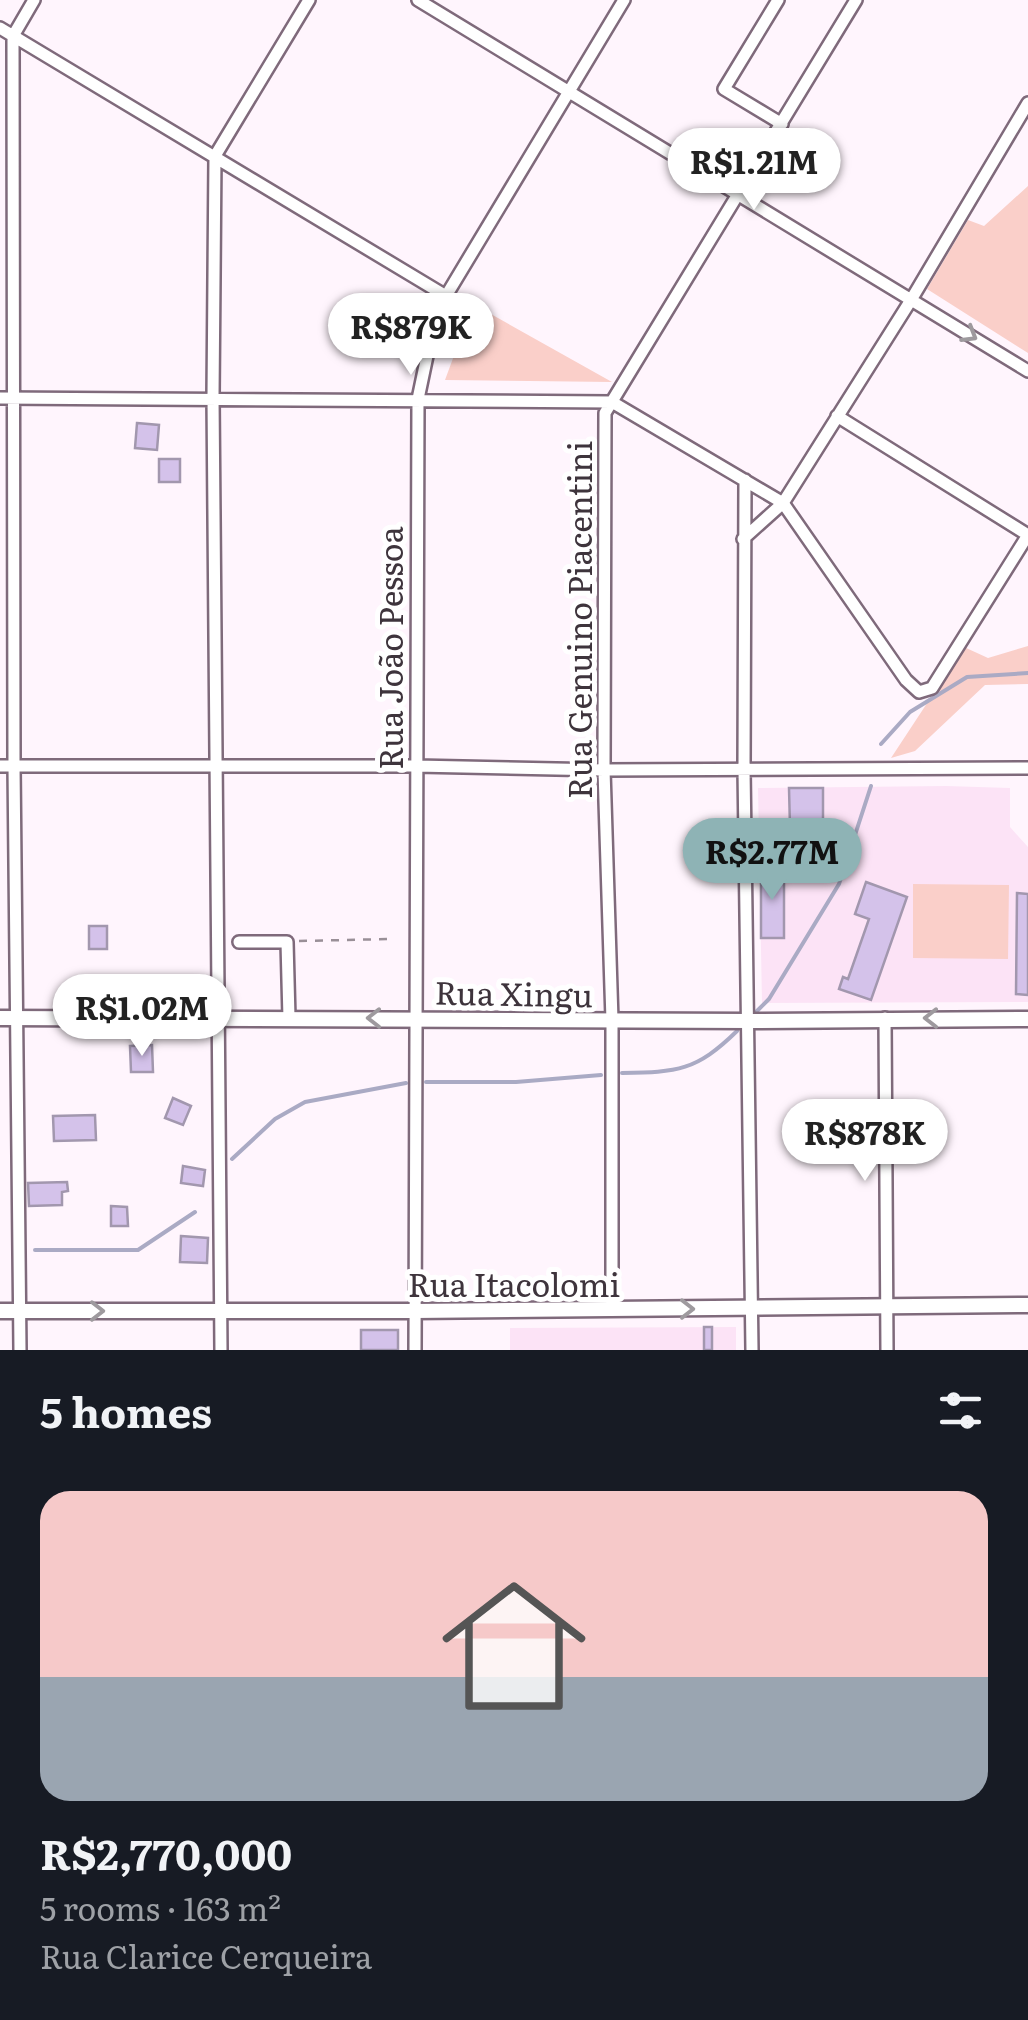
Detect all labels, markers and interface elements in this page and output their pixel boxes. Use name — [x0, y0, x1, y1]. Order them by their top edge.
pin: R$1.21M — [662, 128, 846, 213]
text: R$1.21M — [690, 136, 818, 184]
pin: R$879K — [330, 293, 492, 378]
text: R$879K — [350, 301, 472, 349]
one-way arrow — [959, 323, 977, 342]
street label: Rua Genuino Piacentini — [554, 441, 602, 799]
street label: Rua João Pessoa — [365, 525, 413, 770]
pin: R$2.77M — [680, 818, 864, 903]
text: R$2.77M — [705, 826, 839, 874]
street label: Rua Xingu — [434, 967, 594, 1017]
pin: R$1.02M — [50, 974, 234, 1059]
text: R$1.02M — [75, 982, 209, 1030]
one-way arrow — [366, 1007, 382, 1029]
one-way arrow — [922, 1007, 938, 1029]
pin: R$878K — [784, 1099, 946, 1184]
text: R$878K — [804, 1107, 926, 1155]
street label: Rua Itacolomi — [408, 1259, 620, 1307]
one-way arrow — [680, 1298, 696, 1320]
one-way arrow — [90, 1300, 106, 1322]
text: 5 homes — [40, 1379, 212, 1441]
icon: filters — [933, 1383, 988, 1438]
icon: home — [424, 1556, 604, 1736]
text: R$2,770,000 — [40, 1821, 292, 1883]
text: 5 rooms · 163 m² — [40, 1883, 281, 1931]
text: Rua Clarice Cerqueira — [40, 1931, 372, 1979]

